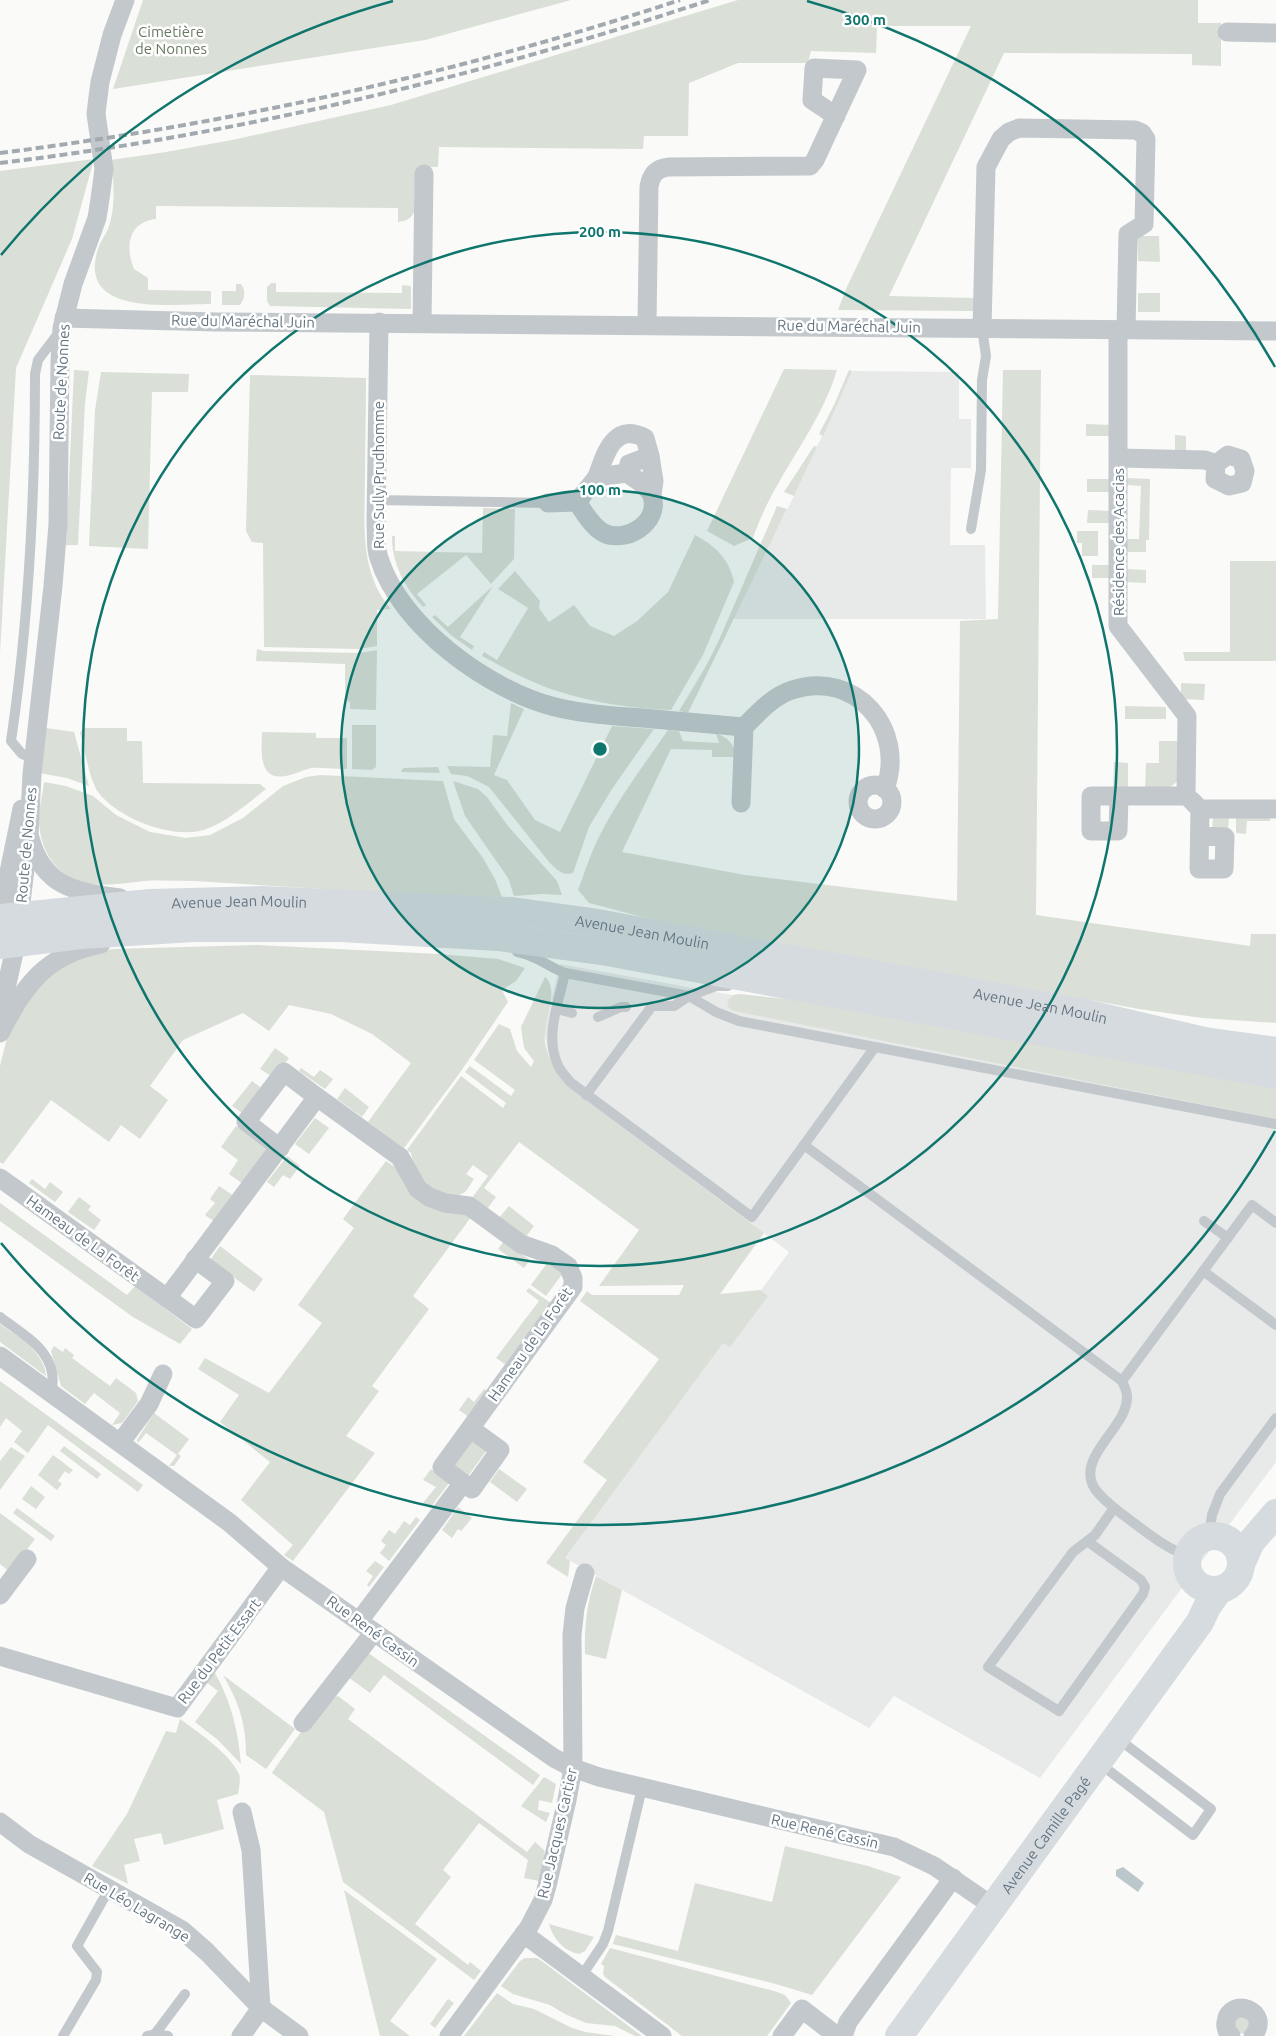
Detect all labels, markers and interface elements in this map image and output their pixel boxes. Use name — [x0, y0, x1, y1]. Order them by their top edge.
text: 300 m — [844, 11, 886, 28]
park label: Cimetière de Nonnes — [135, 23, 207, 57]
text: 200 m — [579, 223, 621, 240]
street label: Rue du Maréchal Juin — [171, 311, 315, 331]
street label: Rue du Maréchal Juin — [777, 316, 921, 336]
street label: Route de Nonnes — [49, 324, 73, 440]
street label: Rue Sully Prudhomme — [370, 401, 387, 549]
street label: Résidence des Acacias — [1110, 468, 1127, 616]
text: 100 m — [579, 481, 621, 498]
centre of rings — [591, 740, 609, 758]
street label: Route de Nonnes — [12, 786, 40, 904]
street label: Avenue Jean Moulin — [171, 891, 308, 911]
street label: Avenue Jean Moulin — [574, 911, 711, 952]
street label: Avenue Jean Moulin — [972, 984, 1109, 1027]
street label: Hameau de La Forêt — [23, 1191, 143, 1285]
street label: Hameau de La Forêt — [484, 1284, 576, 1404]
street label: Rue René Cassin — [324, 1592, 422, 1670]
street label: Rue du Petit Essart — [174, 1595, 264, 1707]
street label: Rue Jacques Cartier — [534, 1766, 580, 1900]
street label: Avenue Camille Pagé — [997, 1773, 1094, 1896]
street label: Rue René Cassin — [770, 1810, 880, 1852]
street label: Rue Léo Lagrange — [81, 1869, 193, 1945]

